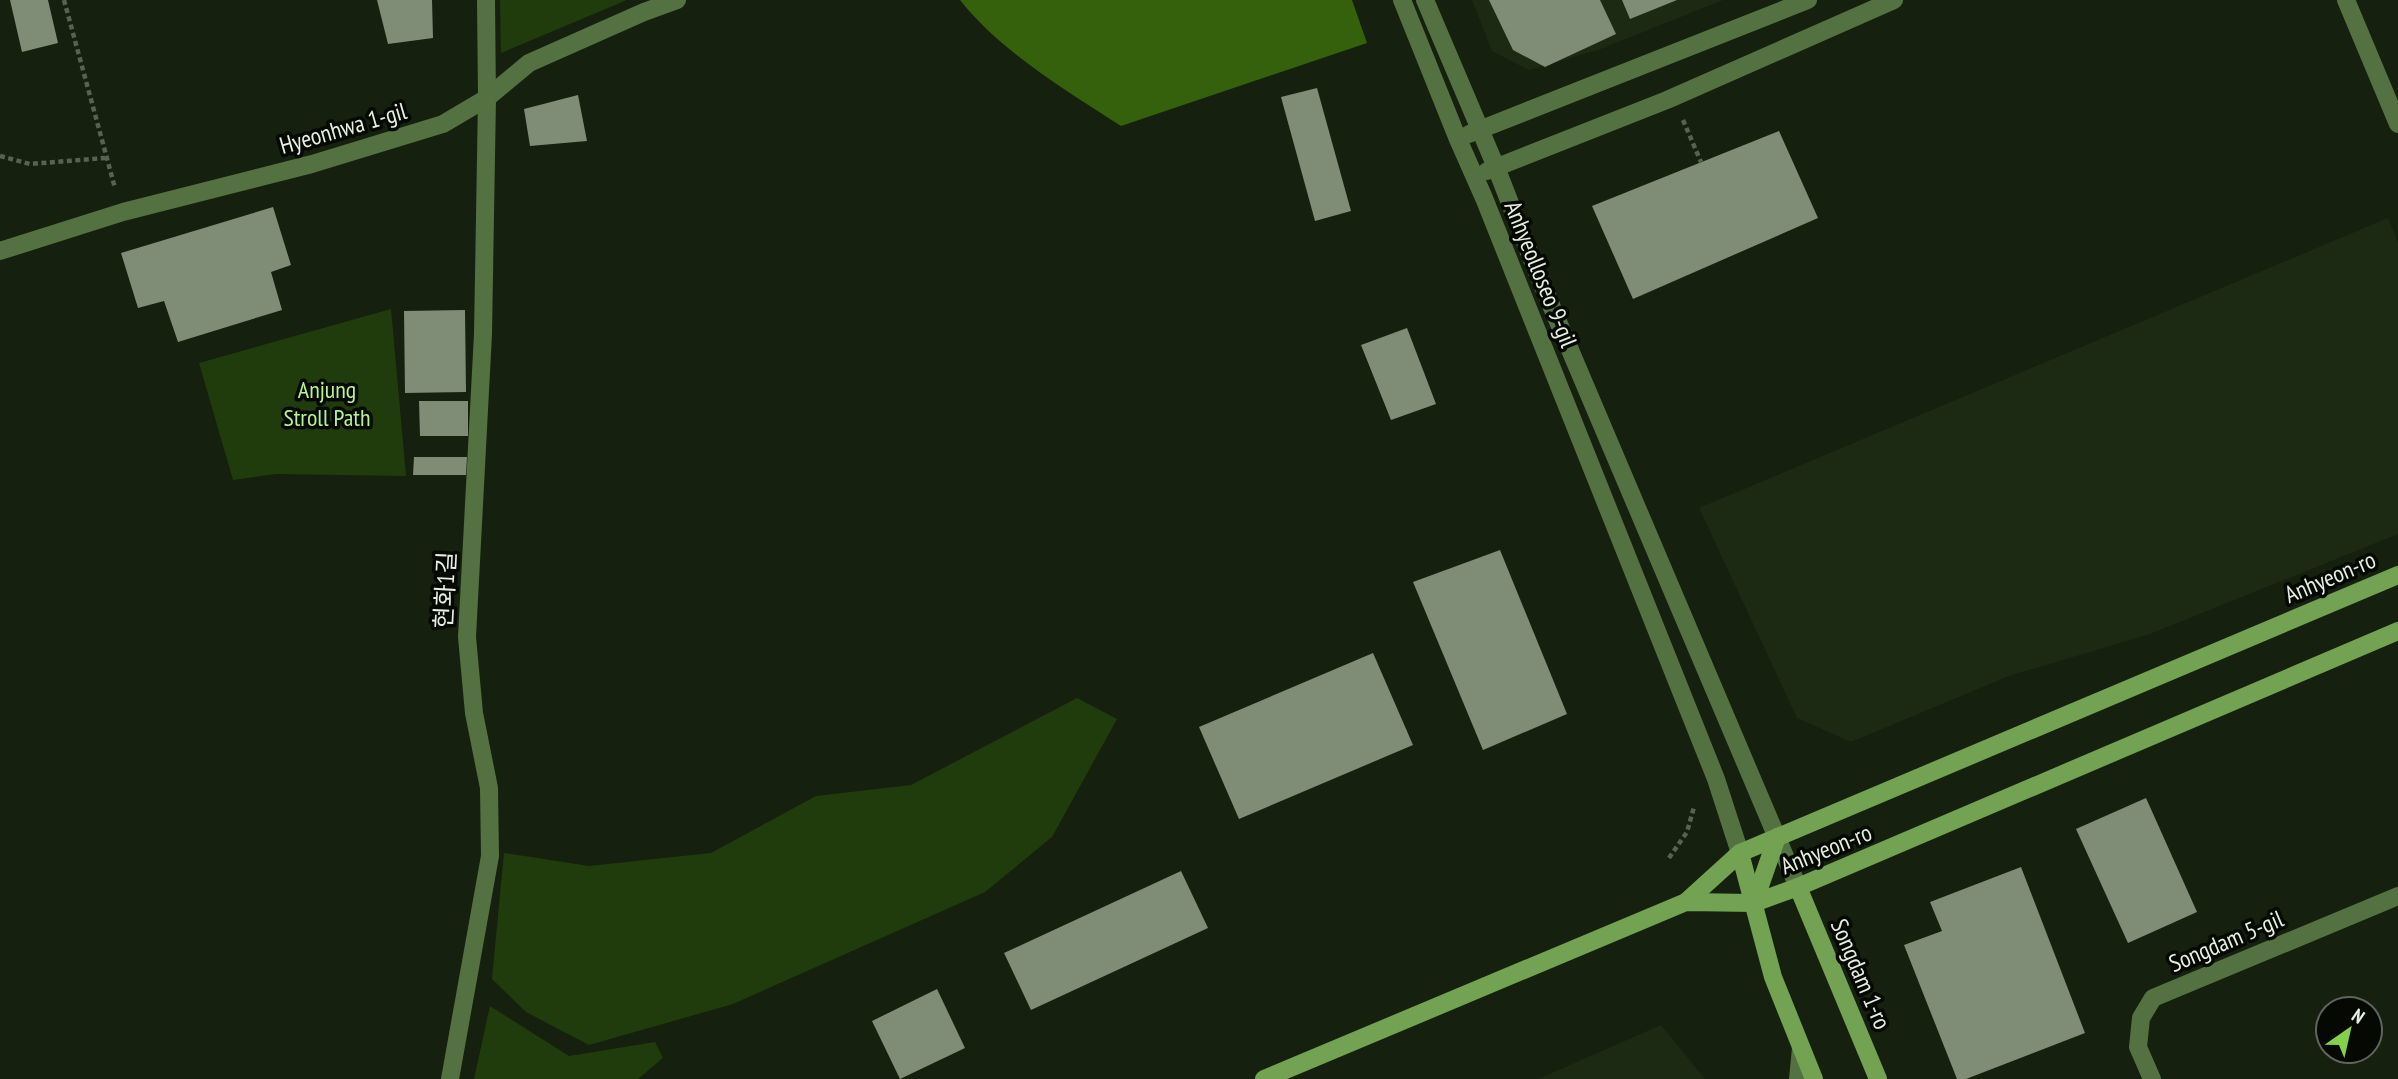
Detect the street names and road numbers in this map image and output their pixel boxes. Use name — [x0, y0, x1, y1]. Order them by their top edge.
street label: Hyeonhwa 1-gil — [276, 95, 411, 161]
street label: Anhyeolloseo 9-gil — [1498, 196, 1585, 352]
street label: Anhyeon-ro — [2280, 544, 2380, 610]
street label: 현화1길 — [428, 551, 462, 629]
street label: Anhyeon-ro — [1776, 817, 1876, 881]
street label: Songdam 5-gil — [2164, 903, 2288, 979]
street label: Songdam 1-ro — [1824, 914, 1898, 1034]

